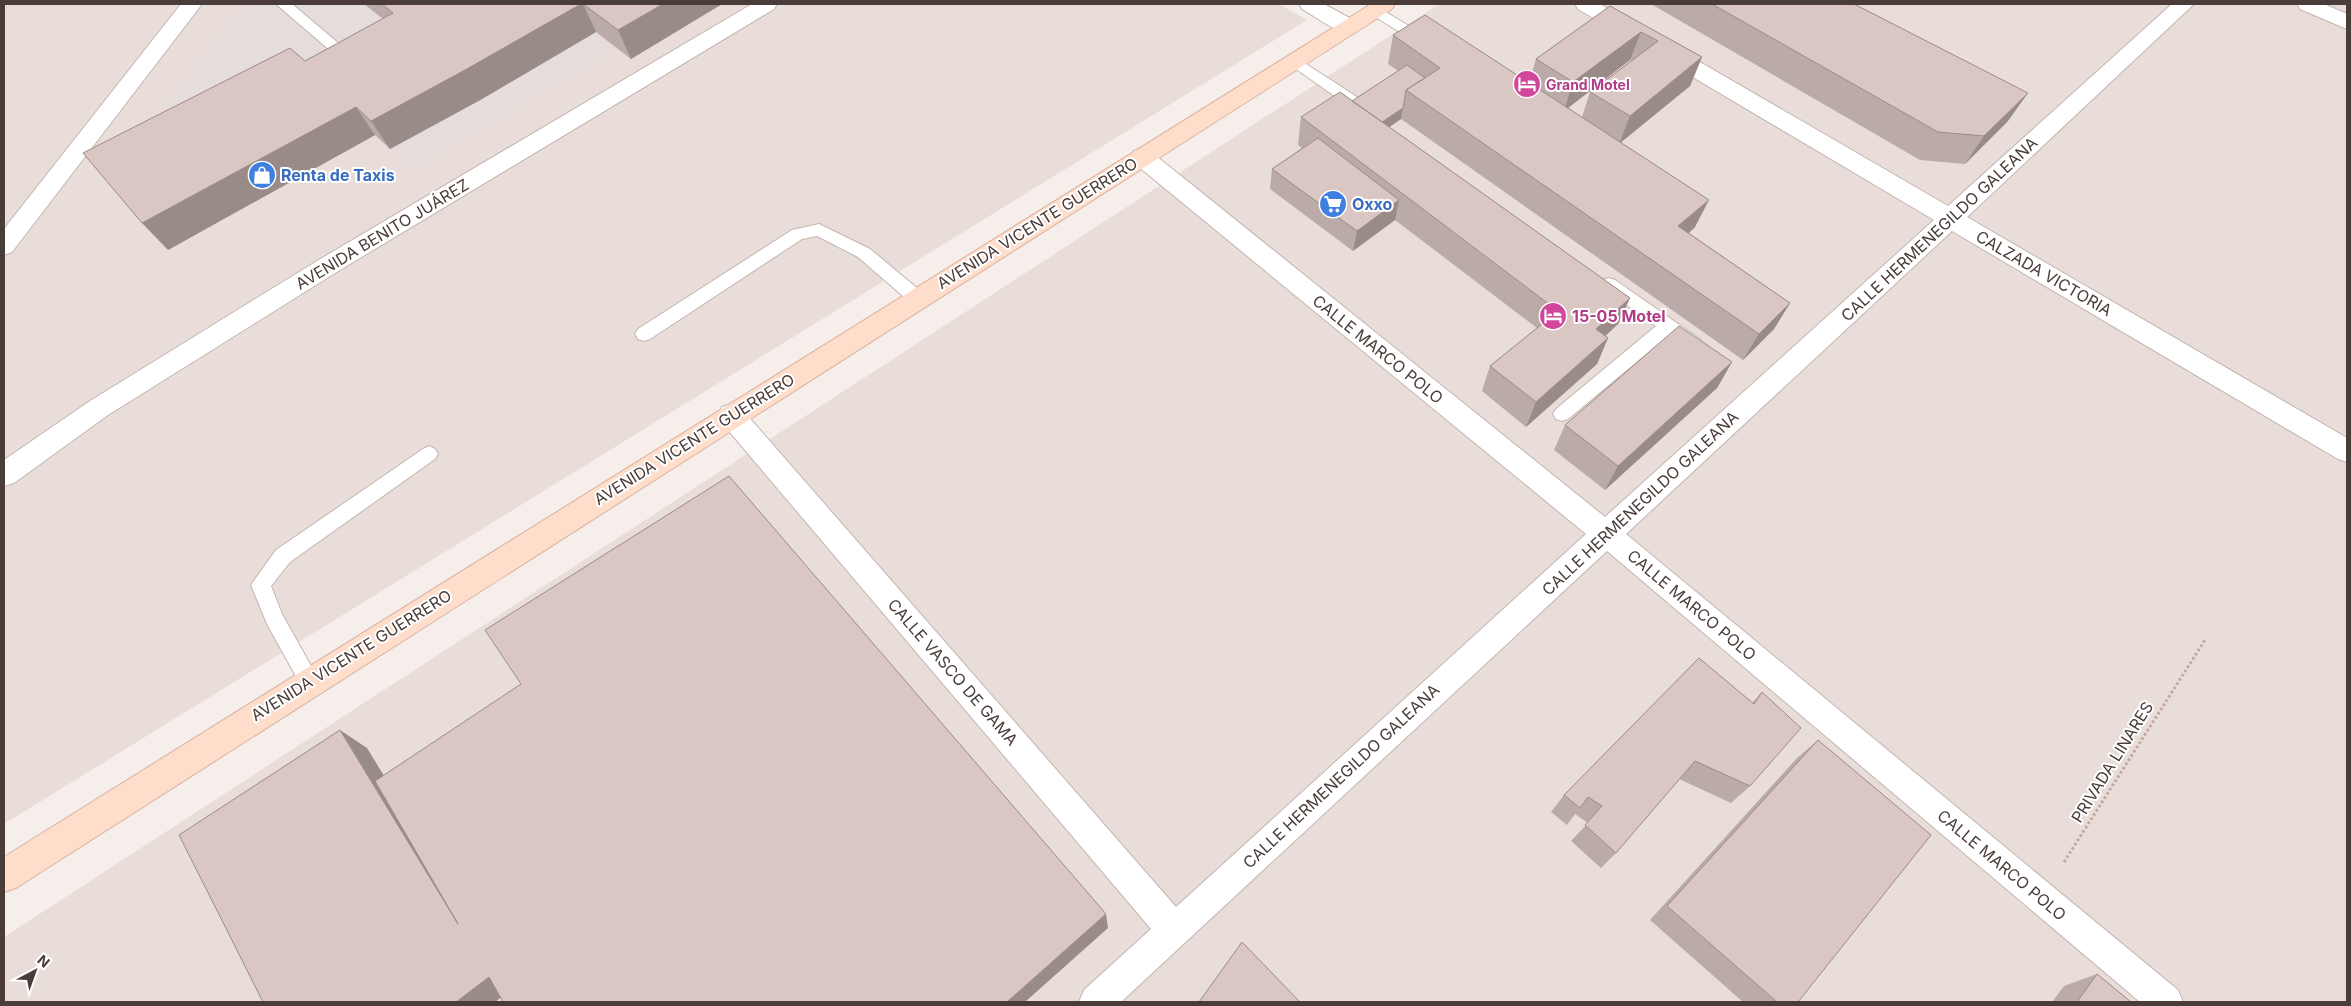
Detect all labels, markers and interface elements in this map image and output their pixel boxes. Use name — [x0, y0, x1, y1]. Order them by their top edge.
hotel icon: Grand Motel — [1512, 69, 1542, 99]
place label: Grand Motel — [1546, 76, 1630, 93]
street label: CALLE HERMENEGILDO GALEANA — [1837, 133, 2041, 325]
street label: AVENIDA VICENTE GUERRERO — [933, 153, 1141, 293]
shop icon: Renta de Taxis — [247, 160, 277, 190]
place label: Renta de Taxis — [281, 165, 395, 185]
street label: AVENIDA BENITO JUÁREZ — [292, 174, 472, 294]
supermarket icon: Oxxo — [1318, 189, 1348, 219]
place label: Oxxo — [1352, 194, 1393, 214]
street label: CALZADA VICTORIA — [1972, 226, 2116, 320]
street label: CALLE MARCO POLO — [1309, 290, 1447, 408]
hotel icon: 15-05 Motel — [1538, 301, 1568, 331]
place label: 15-05 Motel — [1572, 306, 1666, 326]
street label: AVENIDA VICENTE GUERRERO — [590, 369, 798, 509]
street label: CALLE HERMENEGILDO GALEANA — [1538, 407, 1742, 599]
street label: CALLE MARCO POLO — [1623, 545, 1761, 665]
street label: AVENIDA VICENTE GUERRERO — [247, 585, 455, 725]
street label: CALLE VASCO DE GAMA — [884, 594, 1022, 750]
street label: CALLE HERMENEGILDO GALEANA — [1239, 680, 1443, 872]
street label: PRIVADA LINARES — [2067, 698, 2157, 826]
street label: CALLE MARCO POLO — [1933, 805, 2071, 925]
north arrow — [10, 946, 60, 996]
text: N — [34, 951, 53, 971]

